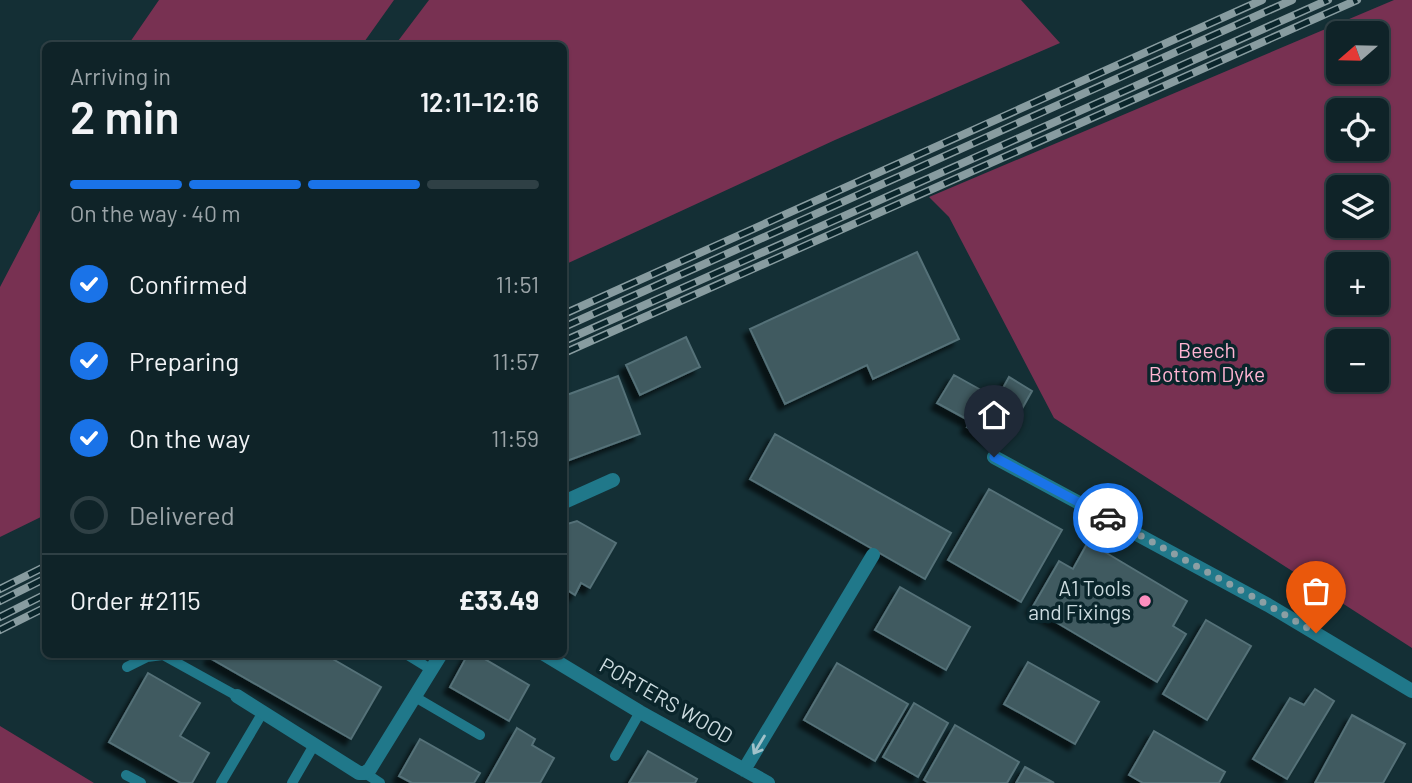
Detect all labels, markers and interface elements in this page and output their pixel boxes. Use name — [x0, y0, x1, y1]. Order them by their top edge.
north arrow — [1326, 21, 1390, 84]
map controls — [1326, 21, 1389, 392]
text: Arriving in — [70, 62, 171, 90]
text: 12:11–12:16 — [420, 86, 539, 117]
text: 2 min — [70, 88, 179, 143]
button: locate — [1326, 98, 1389, 161]
button: layers — [1326, 175, 1389, 238]
text: On the way · 40 m — [70, 199, 241, 227]
button: + — [1326, 252, 1389, 315]
icon: check — [70, 265, 108, 303]
text: Confirmed — [129, 268, 248, 299]
text: 11:51 — [496, 270, 539, 298]
button: − — [1326, 329, 1389, 392]
park label: Beech Bottom Dyke — [1149, 337, 1265, 386]
icon: check — [70, 342, 108, 380]
text: Preparing — [129, 345, 239, 376]
text: 11:57 — [492, 347, 539, 375]
pin — [964, 385, 1024, 457]
icon: home — [975, 396, 1013, 434]
icon: check — [70, 419, 108, 457]
text: On the way — [129, 422, 250, 453]
text: 11:59 — [491, 424, 539, 452]
courier — [1073, 483, 1143, 553]
text: Delivered — [129, 499, 235, 530]
icon: car — [1089, 499, 1127, 537]
pin — [1286, 561, 1346, 633]
icon: bag — [1297, 572, 1335, 610]
place label: A1 Tools and Fixings — [1028, 575, 1131, 624]
text: Order #2115 — [70, 584, 201, 615]
text: £33.49 — [458, 584, 539, 615]
marker: A1 Tools and Fixings — [1137, 593, 1153, 609]
street label: PORTERS WOOD — [596, 652, 738, 748]
one-way arrow — [752, 734, 766, 754]

